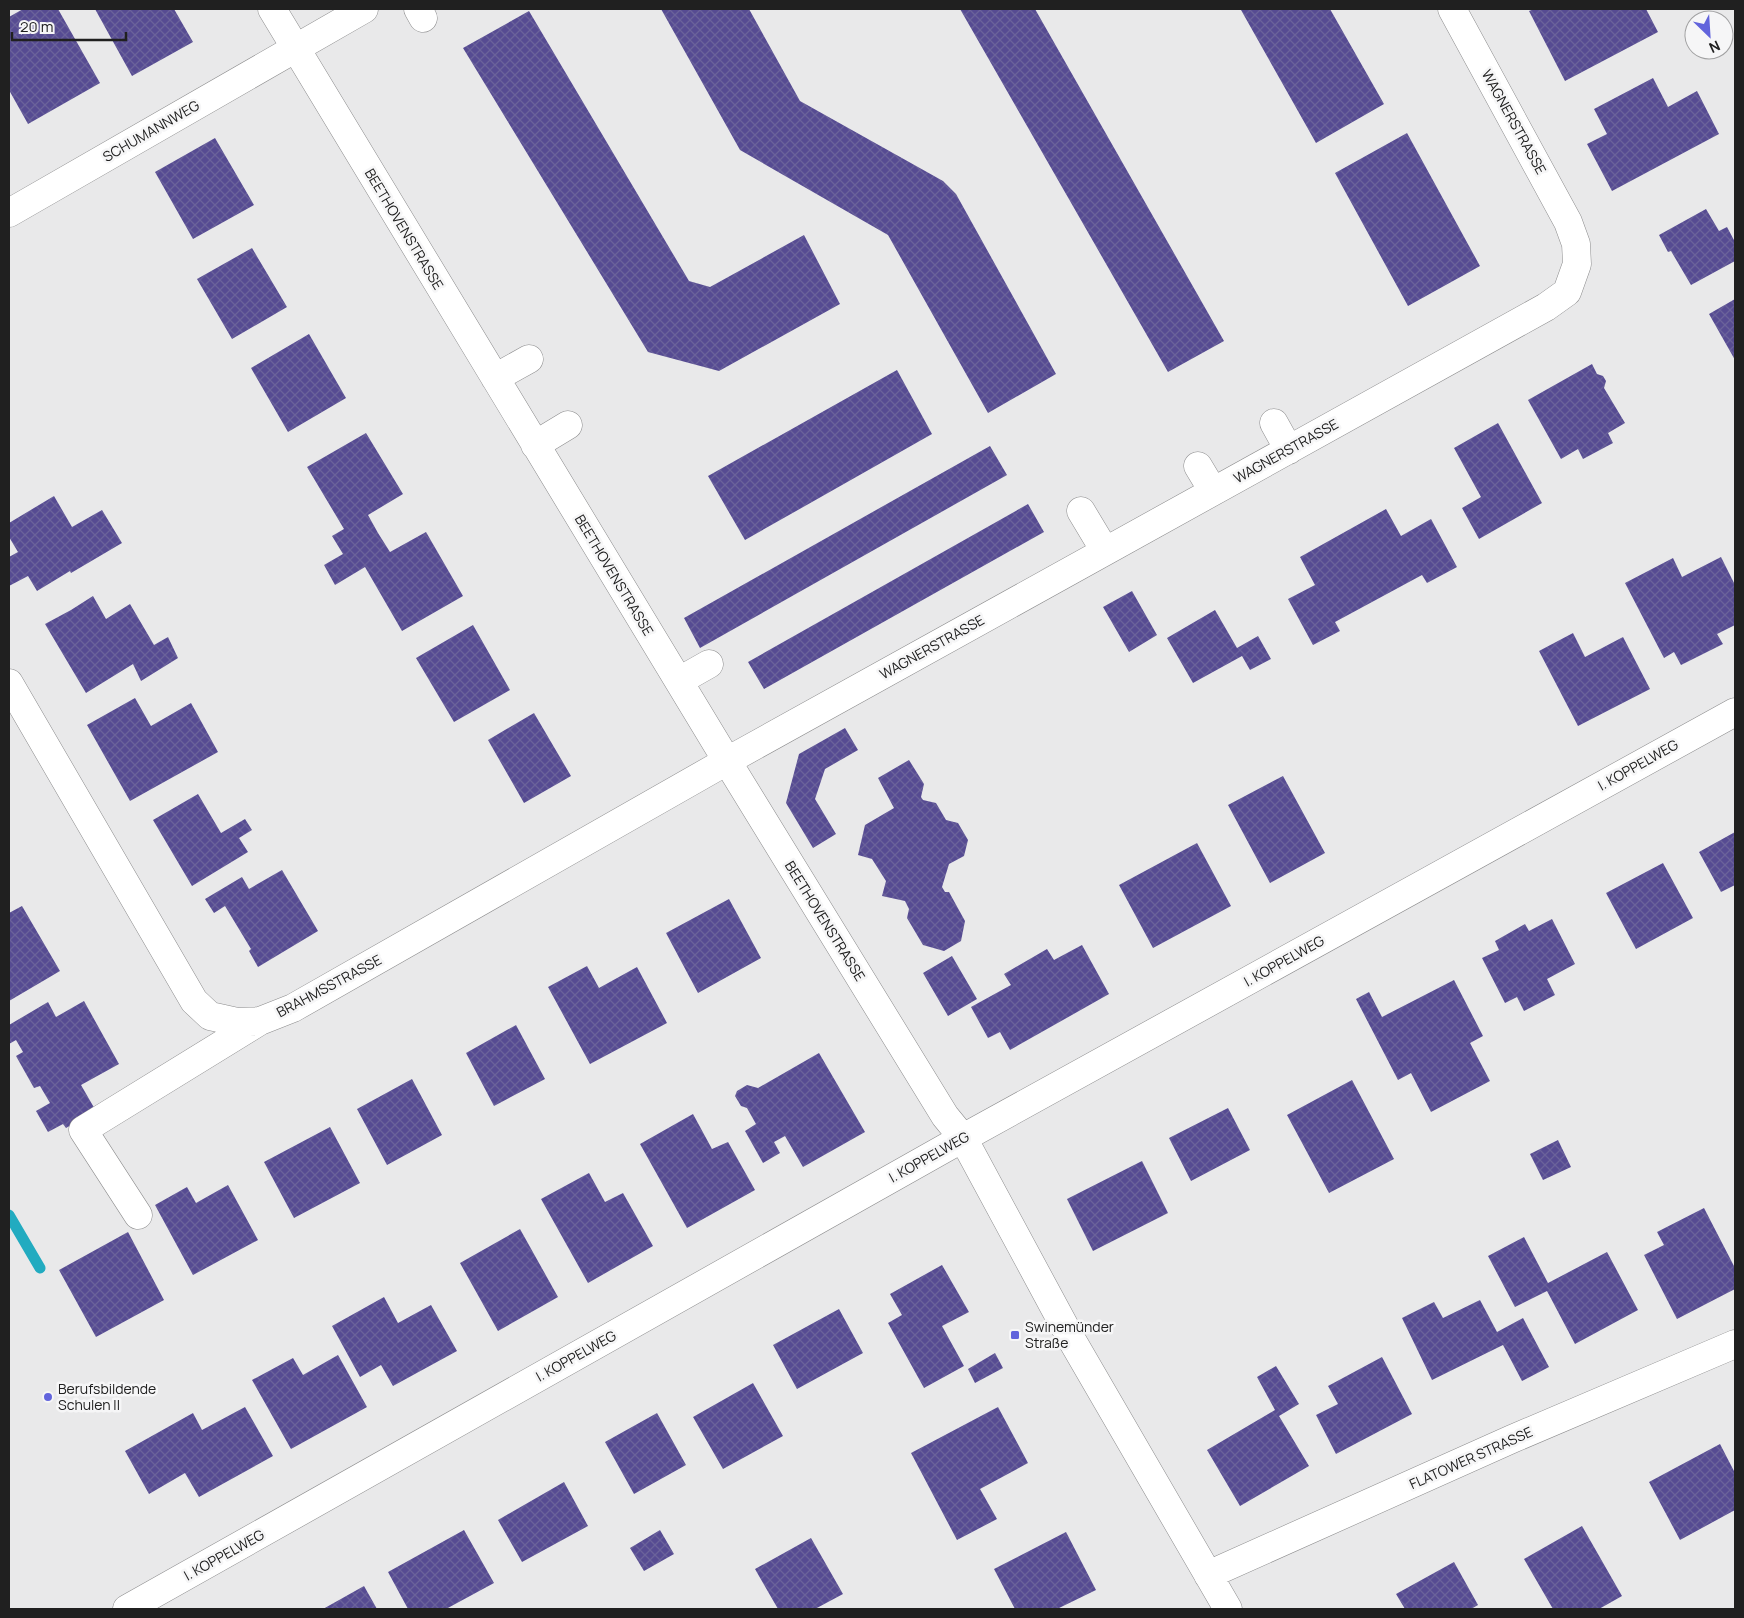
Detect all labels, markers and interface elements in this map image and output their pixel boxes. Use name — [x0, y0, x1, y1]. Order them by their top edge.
scale bar — [12, 10, 126, 42]
north arrow — [1684, 10, 1734, 60]
text: 20 m — [20, 16, 53, 37]
text: N — [1706, 36, 1723, 58]
street label: WAGNERSTRASSE — [1478, 66, 1551, 177]
street label: SCHUMANNWEG — [99, 95, 203, 166]
street label: BEETHOVENSTRASSE — [361, 165, 448, 293]
street label: WAGNERSTRASSE — [1230, 414, 1341, 487]
street label: BEETHOVENSTRASSE — [571, 511, 658, 639]
street label: WAGNERSTRASSE — [876, 610, 987, 683]
street label: I. KOPPELWEG — [1594, 735, 1681, 794]
street label: BEETHOVENSTRASSE — [781, 857, 870, 984]
street label: I. KOPPELWEG — [1240, 931, 1327, 990]
street label: BRAHMSSTRASSE — [273, 950, 385, 1021]
street label: I. KOPPELWEG — [885, 1127, 972, 1186]
place label: Swinemünder Straße — [1025, 1317, 1114, 1352]
street label: I. KOPPELWEG — [532, 1326, 619, 1385]
marker: Swinemünder Straße — [1009, 1329, 1021, 1341]
place label: Berufsbildende Schulen II — [58, 1379, 156, 1414]
marker: Berufsbildende Schulen II — [42, 1391, 54, 1403]
street label: FLATOWER STRASSE — [1406, 1422, 1535, 1493]
street label: I. KOPPELWEG — [180, 1525, 267, 1584]

